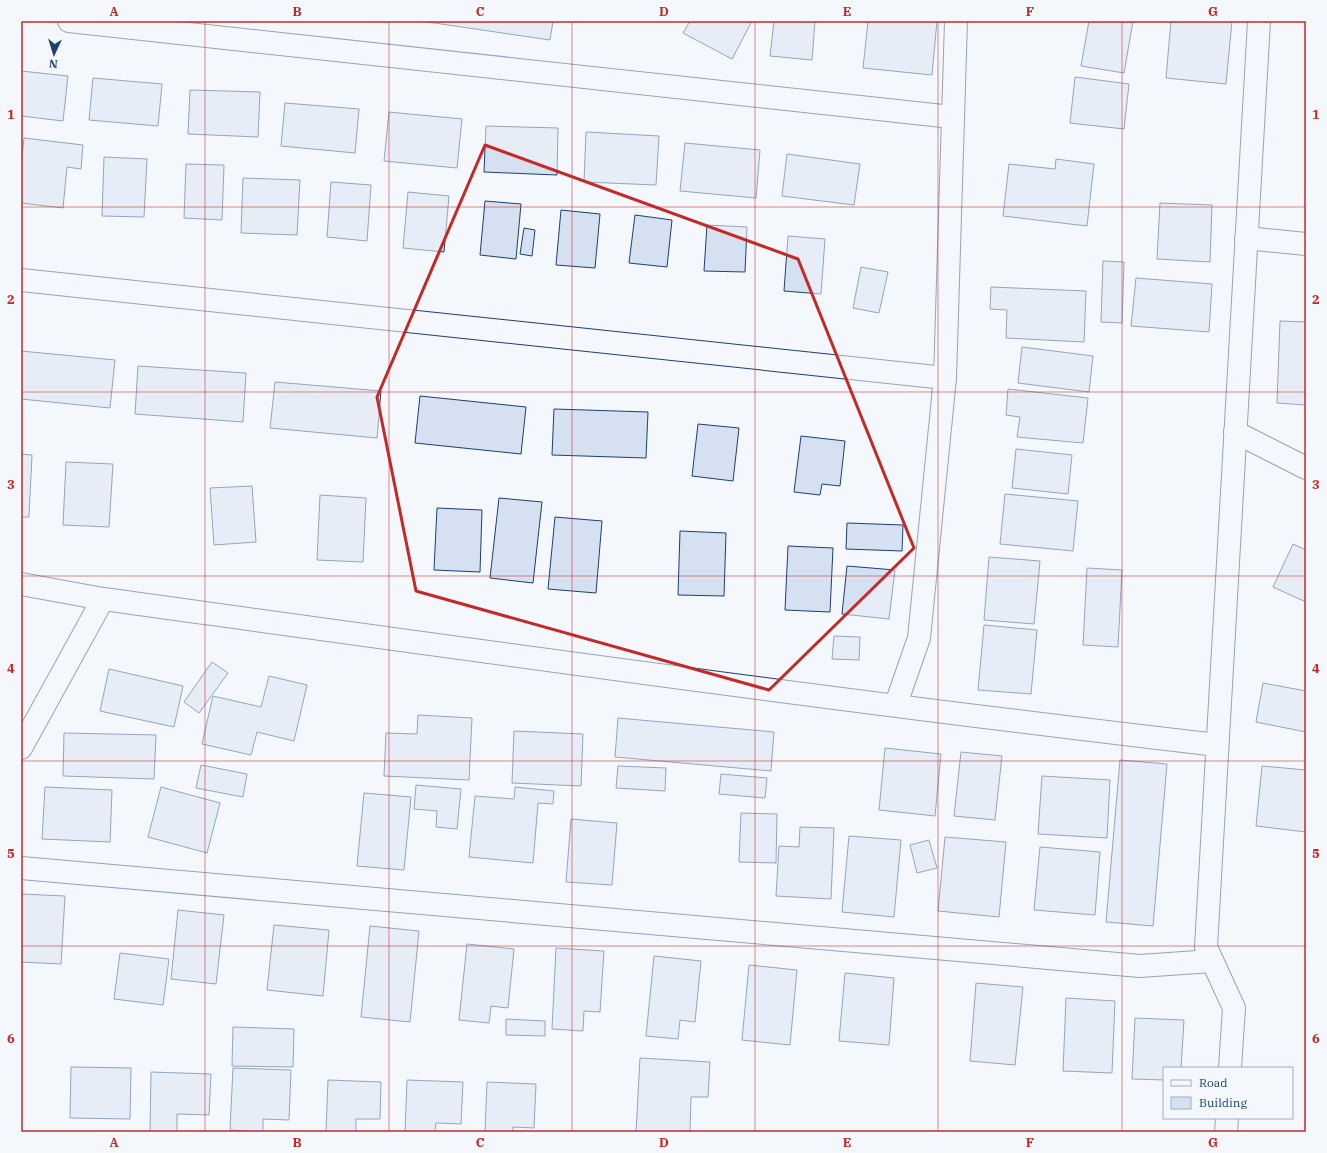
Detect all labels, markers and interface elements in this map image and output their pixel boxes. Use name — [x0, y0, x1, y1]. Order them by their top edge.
text: A — [109, 3, 119, 20]
text: B — [292, 3, 302, 20]
text: C — [476, 3, 485, 20]
text: D — [659, 3, 669, 20]
text: E — [843, 3, 851, 20]
text: F — [1026, 3, 1034, 20]
text: G — [1208, 3, 1218, 20]
north arrow — [34, 34, 74, 74]
text: N — [48, 57, 58, 71]
text: 1 — [7, 106, 15, 123]
text: 1 — [1312, 106, 1320, 123]
text: 2 — [7, 291, 15, 308]
text: 2 — [1312, 291, 1320, 308]
text: 3 — [7, 476, 15, 493]
text: 3 — [1312, 476, 1320, 493]
text: 4 — [7, 660, 15, 677]
text: 4 — [1312, 660, 1320, 677]
text: 5 — [7, 845, 15, 862]
text: 5 — [1312, 845, 1320, 862]
text: 6 — [7, 1030, 15, 1047]
text: 6 — [1312, 1030, 1320, 1047]
legend — [1163, 1067, 1293, 1119]
text: Road — [1199, 1075, 1228, 1090]
text: Building — [1199, 1095, 1247, 1110]
text: A — [109, 1134, 119, 1151]
text: B — [292, 1134, 302, 1151]
text: C — [476, 1134, 485, 1151]
text: D — [659, 1134, 669, 1151]
text: E — [843, 1134, 851, 1151]
text: F — [1026, 1134, 1034, 1151]
text: G — [1208, 1134, 1218, 1151]

